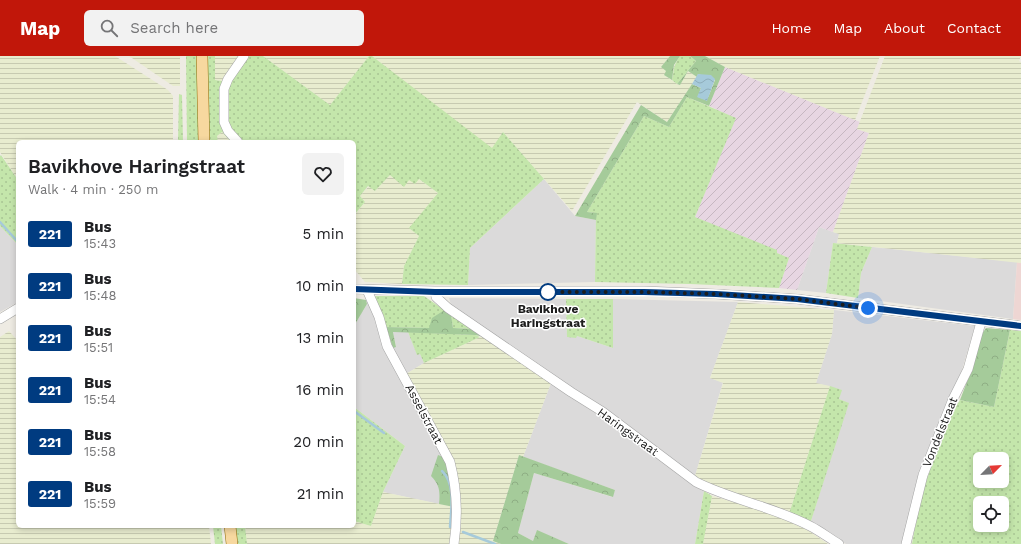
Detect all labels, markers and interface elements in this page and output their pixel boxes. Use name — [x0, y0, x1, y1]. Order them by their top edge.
search box — [84, 10, 364, 46]
text: Map — [20, 17, 60, 40]
icon: search — [98, 17, 120, 39]
text: Search here — [130, 19, 218, 37]
text: Home — [771, 20, 811, 36]
text: Map — [833, 20, 862, 36]
text: About — [884, 20, 925, 36]
text: Contact — [947, 20, 1001, 36]
button: heart — [302, 153, 344, 195]
text: Bavikhove Haringstraat — [28, 155, 245, 178]
text: Walk · 4 min · 250 m — [28, 182, 158, 197]
text: Bus — [84, 218, 112, 236]
text: 5 min — [303, 225, 344, 243]
text: 221 — [39, 226, 61, 242]
text: 15:43 — [84, 236, 116, 251]
text: Bus — [84, 270, 112, 288]
text: 10 min — [296, 277, 344, 295]
text: 221 — [39, 278, 61, 294]
marker: Bavikhove Haringstraat — [539, 283, 557, 301]
text: 15:48 — [84, 288, 116, 303]
your location — [858, 298, 878, 318]
place label: Bavikhove Haringstraat — [511, 302, 586, 330]
text: Bus — [84, 322, 112, 340]
text: 13 min — [297, 329, 344, 347]
text: 221 — [39, 330, 61, 346]
text: 15:51 — [84, 340, 113, 355]
text: Bus — [84, 374, 112, 392]
text: 16 min — [296, 381, 344, 399]
text: 221 — [39, 382, 61, 398]
street label: Asselstraat — [402, 382, 446, 446]
text: 15:54 — [84, 392, 116, 407]
street label: Vondelstraat — [920, 395, 960, 469]
street label: Haringstraat — [595, 405, 661, 459]
text: Bus — [84, 426, 112, 444]
text: 20 min — [293, 433, 344, 451]
text: 221 — [39, 434, 61, 450]
text: 15:58 — [84, 444, 116, 459]
north arrow — [973, 452, 1009, 488]
map controls — [973, 452, 1009, 532]
text: Bus — [84, 478, 112, 496]
text: 21 min — [297, 485, 344, 503]
text: 221 — [39, 486, 61, 502]
text: 15:59 — [84, 496, 116, 511]
button: locate — [973, 496, 1009, 532]

